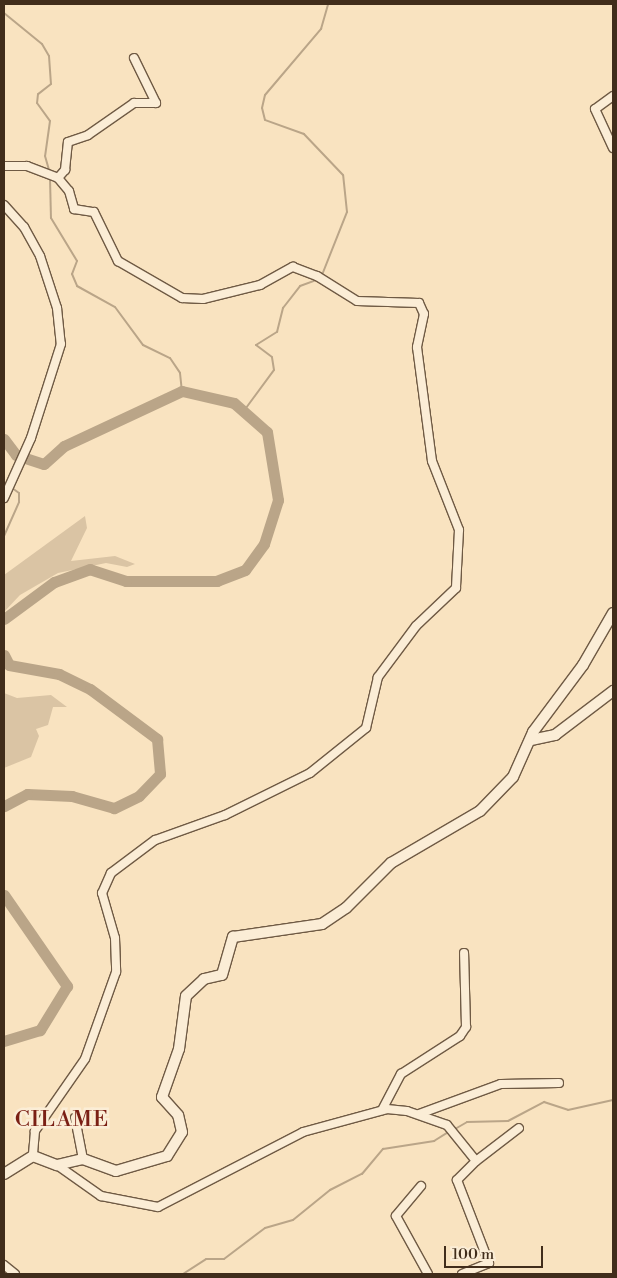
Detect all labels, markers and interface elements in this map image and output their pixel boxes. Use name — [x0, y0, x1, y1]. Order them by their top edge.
district label: CILAME — [14, 1107, 110, 1133]
scale bar — [447, 1236, 546, 1268]
text: 100 m — [452, 1245, 494, 1264]

